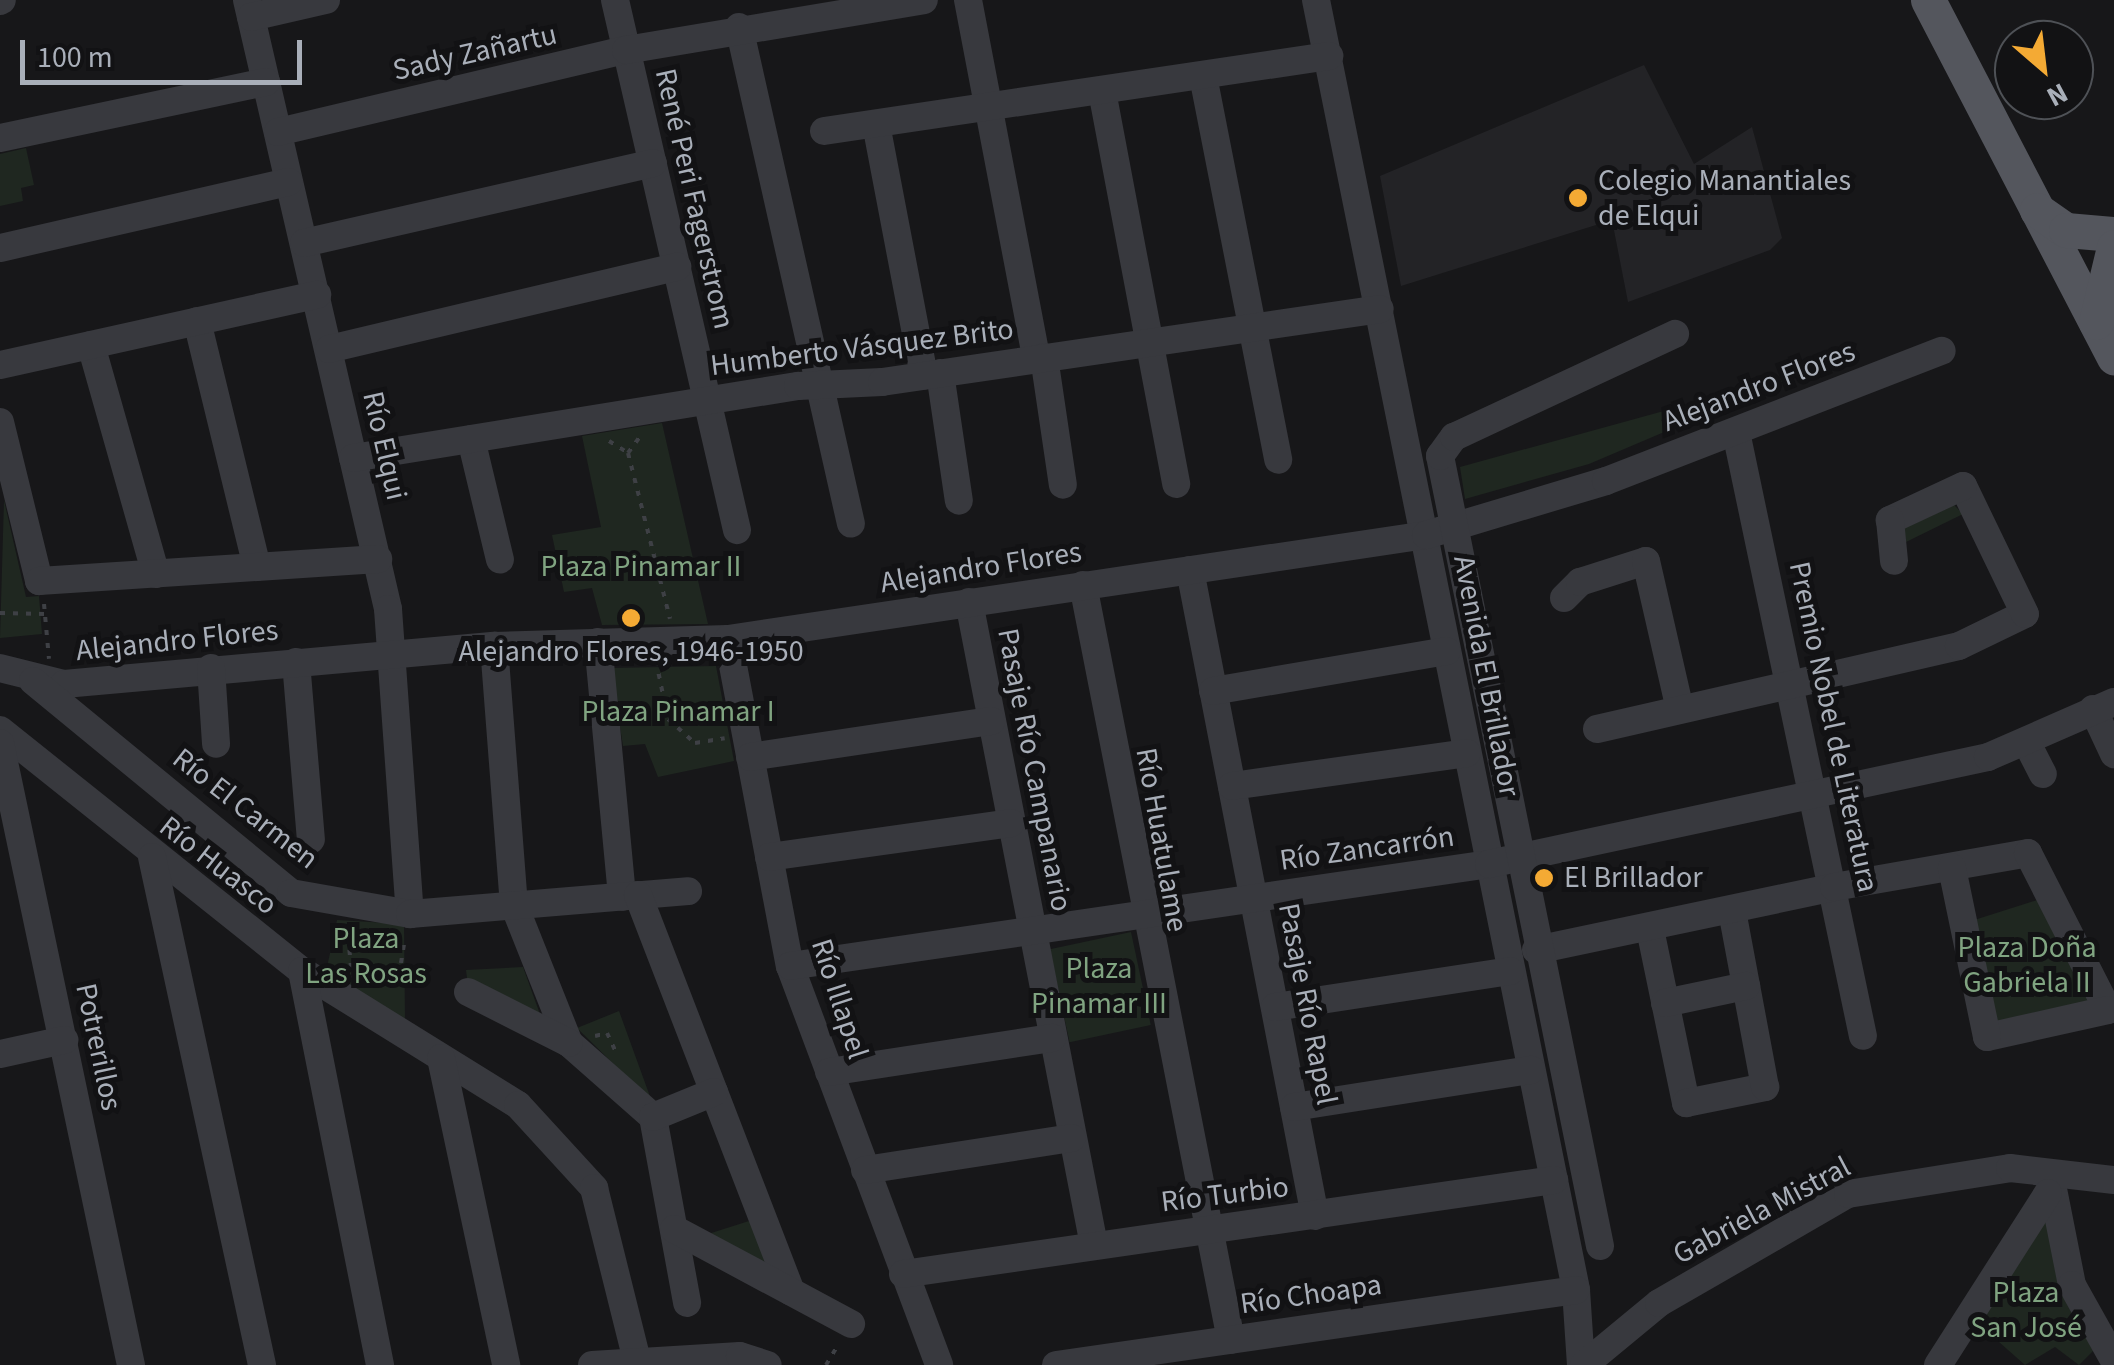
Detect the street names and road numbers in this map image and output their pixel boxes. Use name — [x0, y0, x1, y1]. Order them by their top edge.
street label: Sady Zañartu — [390, 17, 560, 89]
street label: René Peri Fagerstrom — [647, 65, 741, 333]
street label: Humberto Vásquez Brito — [708, 312, 1016, 384]
street label: Alejandro Flores — [1658, 334, 1860, 440]
street label: Río Elqui — [354, 388, 414, 504]
street label: Alejandro Flores — [878, 534, 1084, 602]
street label: Avenida El Brillador — [1445, 552, 1527, 800]
street label: Premio Nobel de Literatura — [1780, 558, 1886, 896]
street label: Alejandro Flores — [74, 612, 280, 670]
street label: Pasaje Río Campanario — [989, 625, 1079, 915]
street label: Río El Carmen — [165, 741, 325, 877]
street label: Río Huatulame — [1127, 745, 1195, 935]
street label: Río Huasco — [152, 809, 284, 923]
street label: Río Zancarrón — [1278, 819, 1456, 879]
street label: Pasaje Río Rapel — [1270, 900, 1344, 1108]
street label: Río Illapel — [803, 934, 875, 1064]
street label: Potrerillos — [67, 980, 129, 1114]
street label: Gabriela Mistral — [1667, 1149, 1857, 1273]
street label: Río Turbio — [1159, 1169, 1291, 1221]
street label: Río Choapa — [1238, 1267, 1384, 1323]

